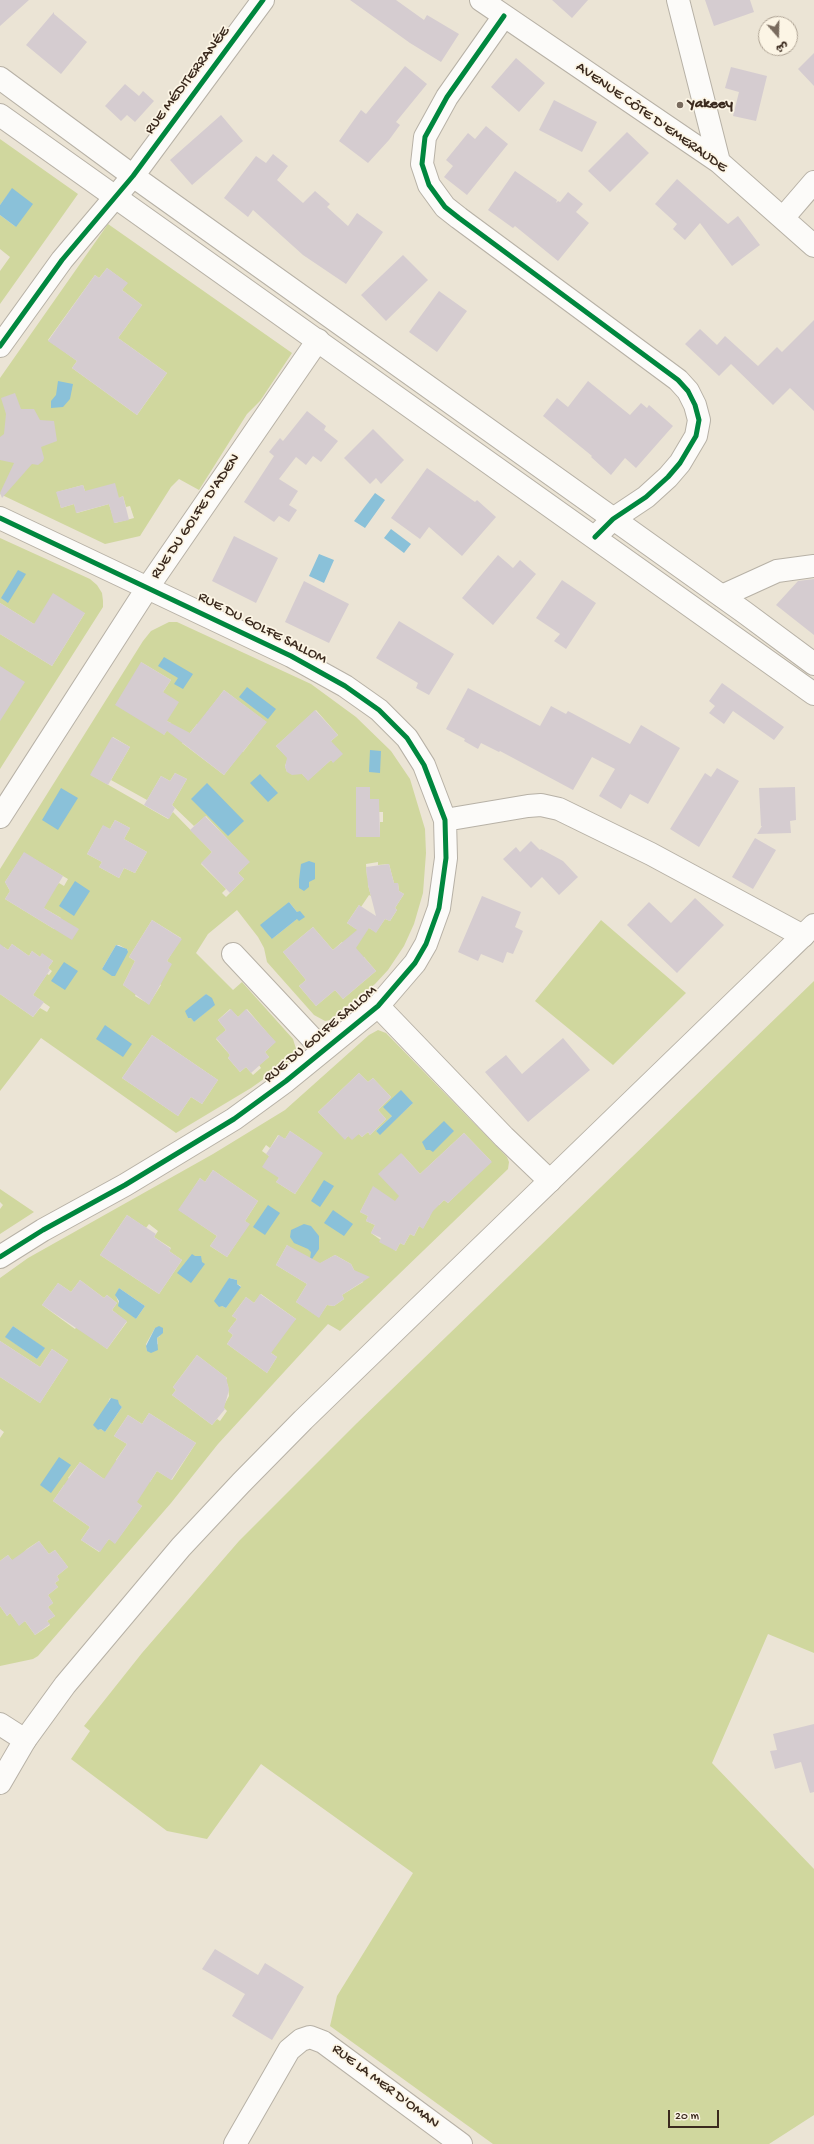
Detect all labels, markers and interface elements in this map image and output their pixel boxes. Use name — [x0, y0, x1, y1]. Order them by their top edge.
north arrow — [758, 16, 798, 56]
street label: RUE MÉDITERRANÉE — [141, 23, 235, 139]
text: ش — [774, 39, 790, 54]
street label: AVENUE CÔTE D'EMERAUDE — [572, 59, 730, 177]
place label: Yakeey — [688, 96, 733, 114]
marker: Yakeey — [675, 100, 685, 110]
street label: RUE DU GOLFE D'ADEN — [147, 451, 245, 583]
street label: RUE DU GOLFE SALLOM — [195, 589, 329, 669]
street label: RUE DU GOLFE SALLOM — [261, 982, 381, 1088]
street label: RUE LA MER D'OMAN — [328, 2041, 442, 2133]
scale bar — [670, 2102, 721, 2128]
text: 20 m — [675, 2110, 699, 2124]

